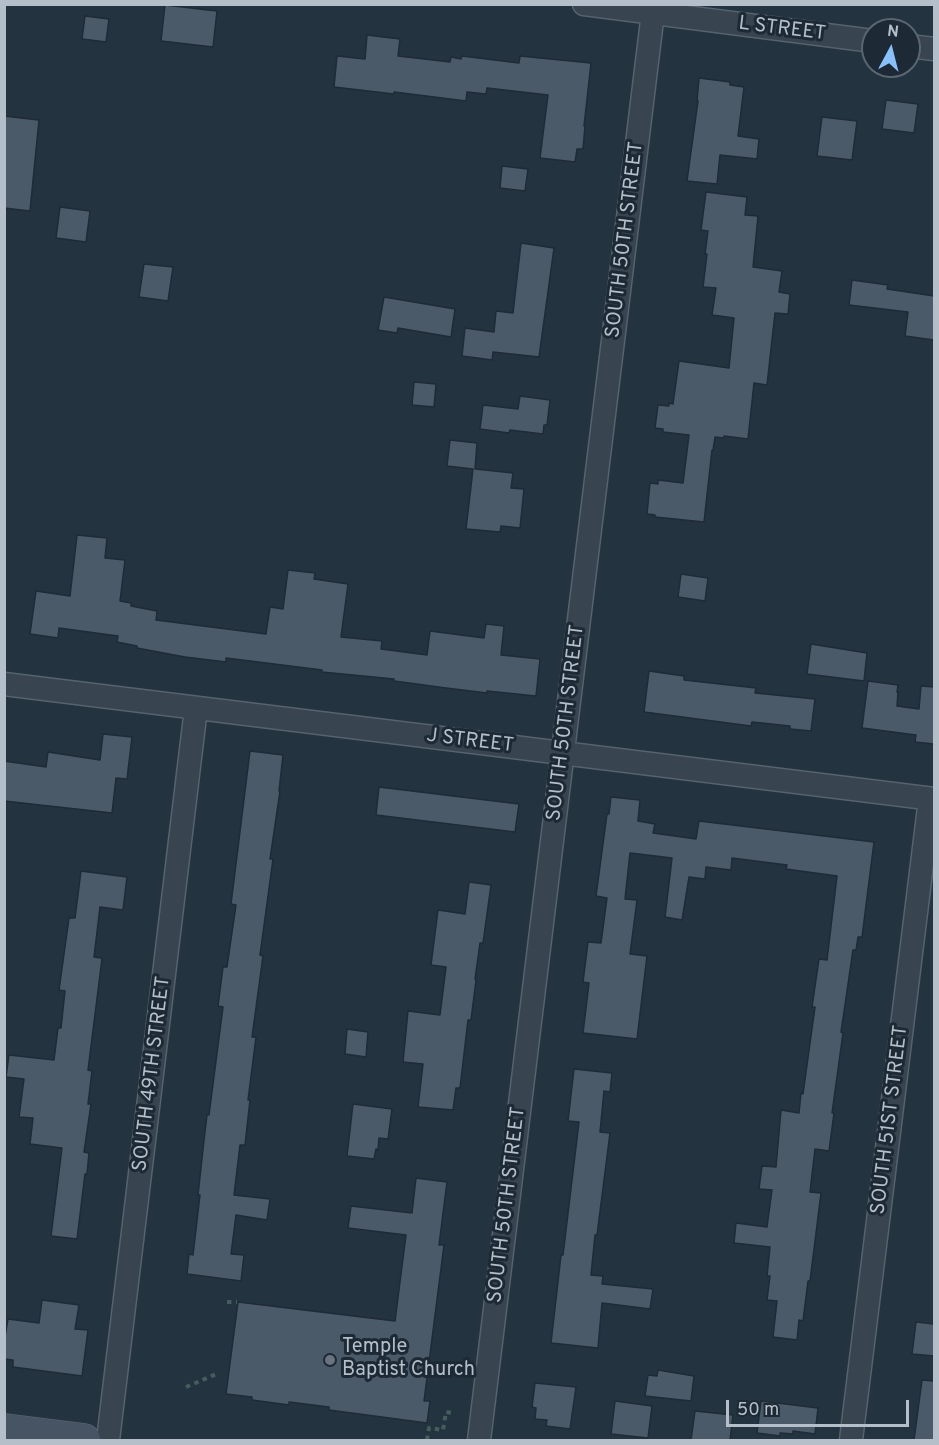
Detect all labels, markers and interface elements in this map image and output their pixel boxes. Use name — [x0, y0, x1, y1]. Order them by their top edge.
street label: L STREET — [737, 13, 827, 47]
north arrow — [861, 18, 921, 78]
text: N — [886, 21, 900, 43]
street label: SOUTH 50TH STREET — [602, 141, 650, 339]
street label: SOUTH 50TH STREET — [543, 624, 591, 822]
street label: J STREET — [425, 725, 515, 759]
street label: SOUTH 49TH STREET — [129, 975, 177, 1173]
street label: SOUTH 51ST STREET — [867, 1024, 915, 1216]
street label: SOUTH 50TH STREET — [484, 1106, 532, 1304]
place label: Temple Baptist Church — [342, 1336, 475, 1383]
marker: Temple Baptist Church — [323, 1353, 337, 1367]
scale bar — [729, 1388, 912, 1426]
text: 50 m — [737, 1399, 779, 1422]

